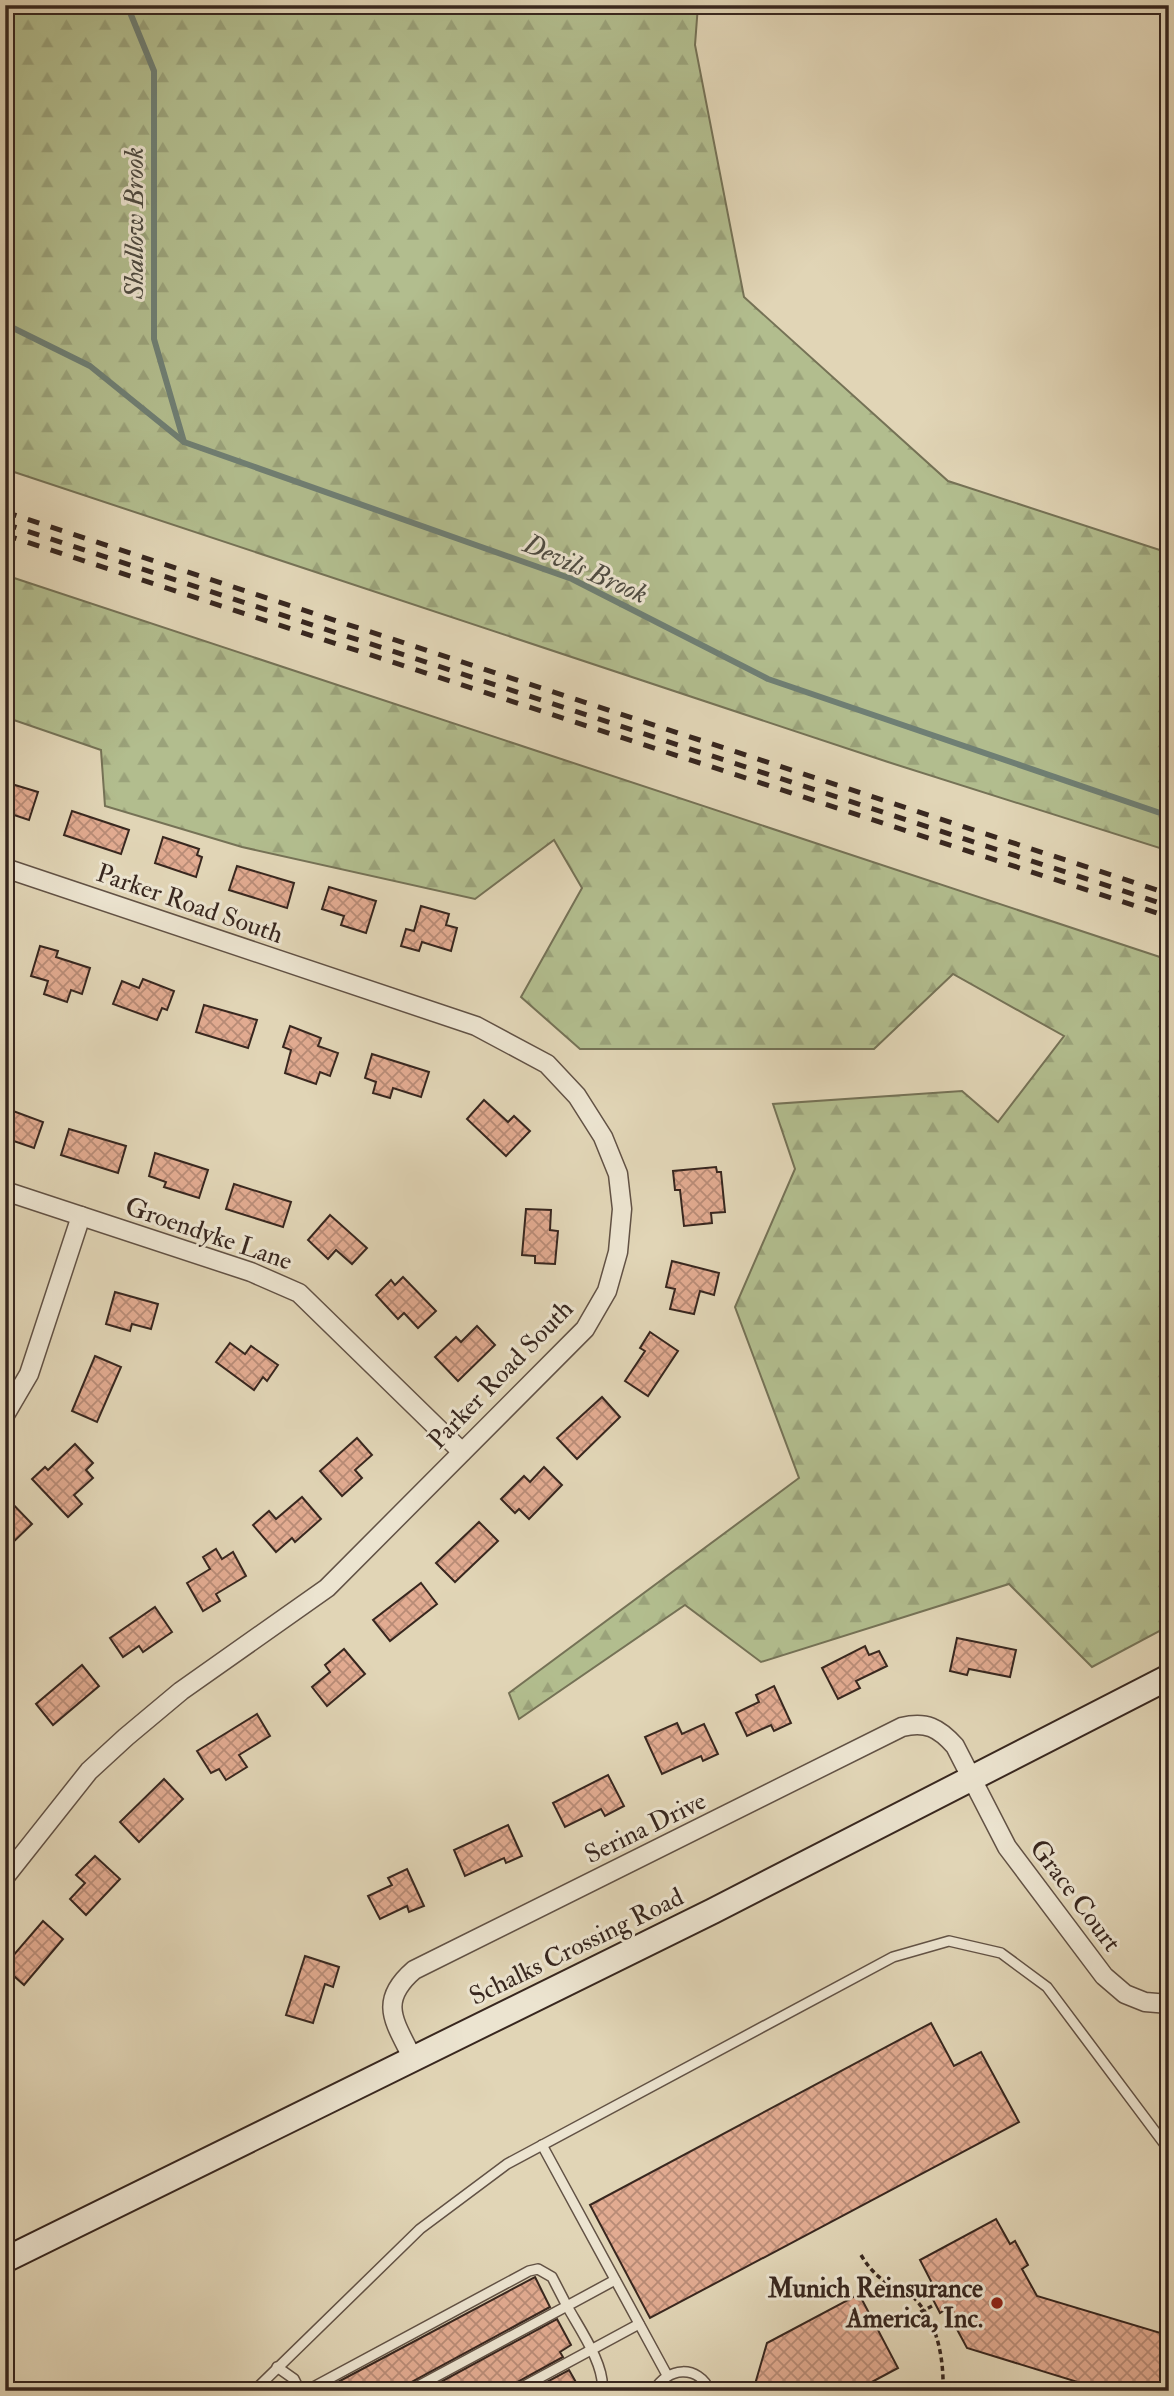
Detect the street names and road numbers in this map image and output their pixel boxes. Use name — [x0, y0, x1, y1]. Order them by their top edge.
street label: Parker Road South — [92, 857, 287, 951]
street label: Groendyke Lane — [121, 1190, 297, 1278]
street label: Parker Road South — [421, 1293, 580, 1456]
street label: Serina Drive — [580, 1785, 711, 1871]
street label: Grace Court — [1023, 1833, 1128, 1958]
street label: Schalks Crossing Road — [464, 1881, 689, 2013]

